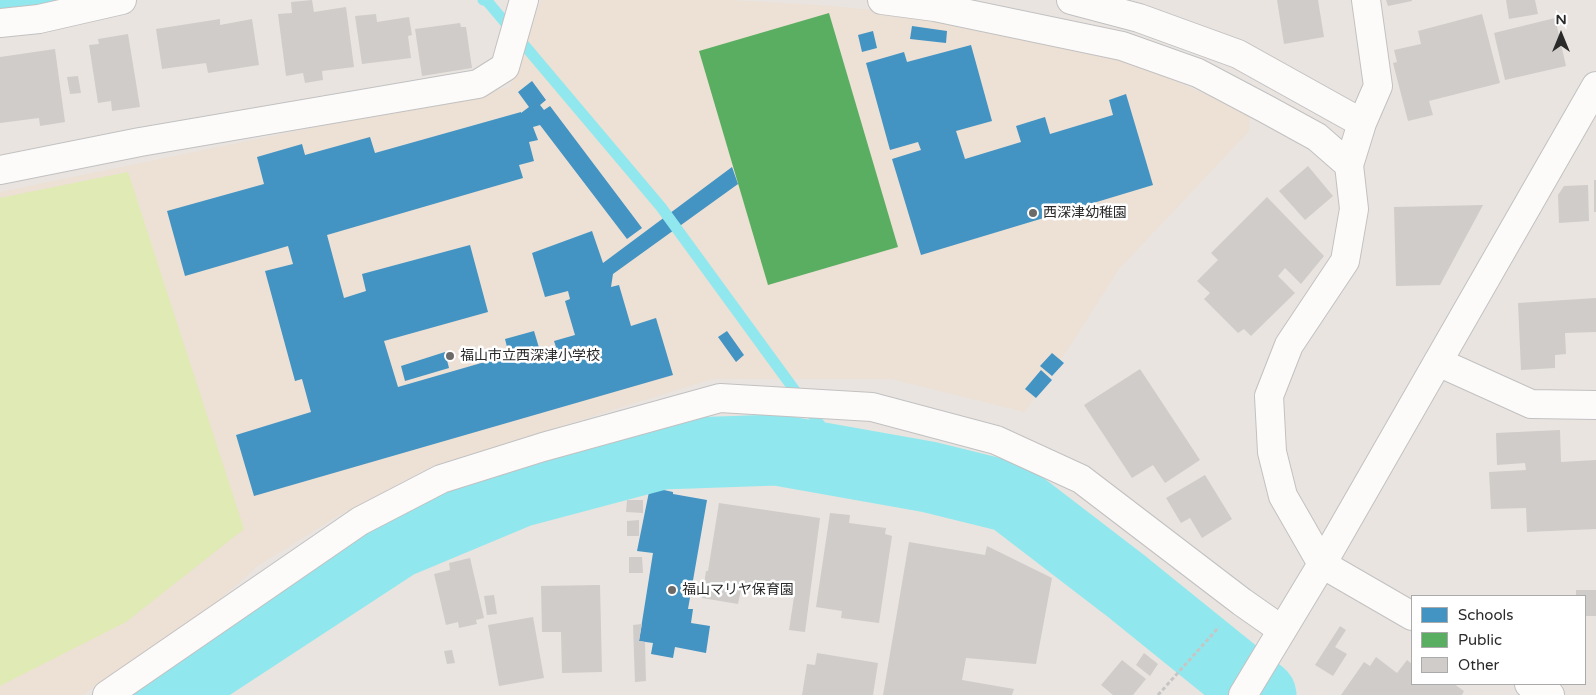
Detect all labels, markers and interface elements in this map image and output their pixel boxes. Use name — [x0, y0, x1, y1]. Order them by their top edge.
north arrow — [1536, 10, 1586, 60]
text: N — [1555, 11, 1567, 28]
place label: 西深津幼稚園 — [1043, 205, 1127, 221]
marker: 西深津幼稚園 — [1027, 207, 1039, 219]
place label: 福山市立西深津小学校 — [460, 348, 600, 364]
marker: 福山市立西深津小学校 — [444, 350, 456, 362]
place label: 福山マリヤ保育園 — [682, 582, 794, 598]
marker: 福山マリヤ保育園 — [666, 584, 678, 596]
legend — [1411, 595, 1586, 685]
text: Schools — [1458, 606, 1514, 624]
text: Public — [1458, 631, 1502, 649]
text: Other — [1458, 656, 1499, 674]

